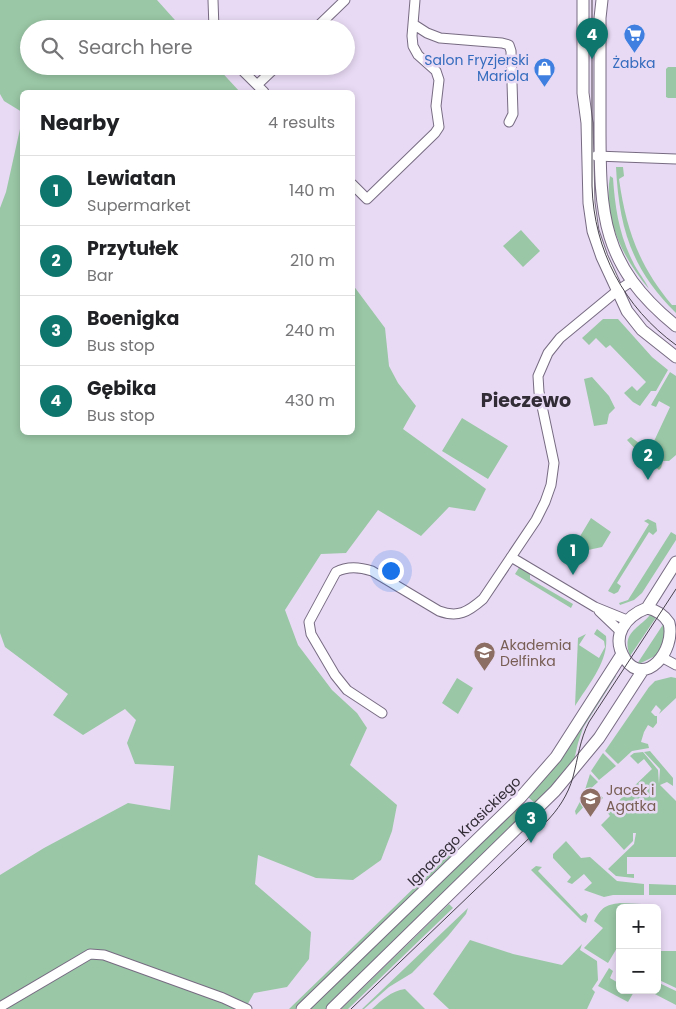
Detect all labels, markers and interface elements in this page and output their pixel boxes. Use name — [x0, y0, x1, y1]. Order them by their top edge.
pin: 4 — [576, 18, 608, 59]
search box — [20, 20, 355, 75]
supermarket icon: Żabka — [622, 23, 646, 54]
icon: search — [38, 34, 66, 62]
text: Search here — [78, 34, 192, 61]
place label: Salon Fryzjerski Mariola — [424, 50, 529, 86]
place label: Żabka — [612, 53, 656, 73]
shop icon: Salon Fryzjerski Mariola — [533, 56, 557, 87]
text: Nearby — [40, 108, 120, 137]
text: 4 results — [268, 111, 335, 134]
text: Lewiatan — [87, 165, 176, 192]
text: 1 — [53, 179, 59, 202]
text: 140 m — [289, 179, 335, 202]
text: Supermarket — [87, 194, 191, 217]
text: Przytułek — [87, 235, 179, 262]
text: 2 — [51, 249, 61, 272]
text: 210 m — [290, 249, 335, 272]
text: Bar — [87, 264, 114, 287]
text: Boenigka — [87, 305, 179, 332]
text: 3 — [51, 319, 61, 342]
text: 240 m — [285, 319, 335, 342]
text: Bus stop — [87, 334, 155, 357]
text: Gębika — [87, 375, 156, 402]
district label: Pieczewo — [481, 387, 571, 414]
text: 4 — [51, 389, 61, 412]
text: 430 m — [285, 389, 335, 412]
text: Bus stop — [87, 404, 155, 427]
pin: 2 — [632, 439, 664, 480]
pin: 1 — [557, 534, 589, 575]
your location — [378, 558, 404, 584]
place label: Akademia Delfinka — [500, 635, 572, 671]
school or university icon: Akademia Delfinka — [472, 641, 496, 672]
street label: Ignacego Krasickiego — [403, 771, 525, 891]
place label: Jacek i Agatka — [606, 780, 656, 816]
school or university icon: Jacek i Agatka — [578, 786, 602, 817]
pin: 3 — [515, 802, 547, 843]
map controls — [616, 904, 661, 994]
button: + — [616, 904, 661, 949]
button: − — [616, 949, 661, 994]

